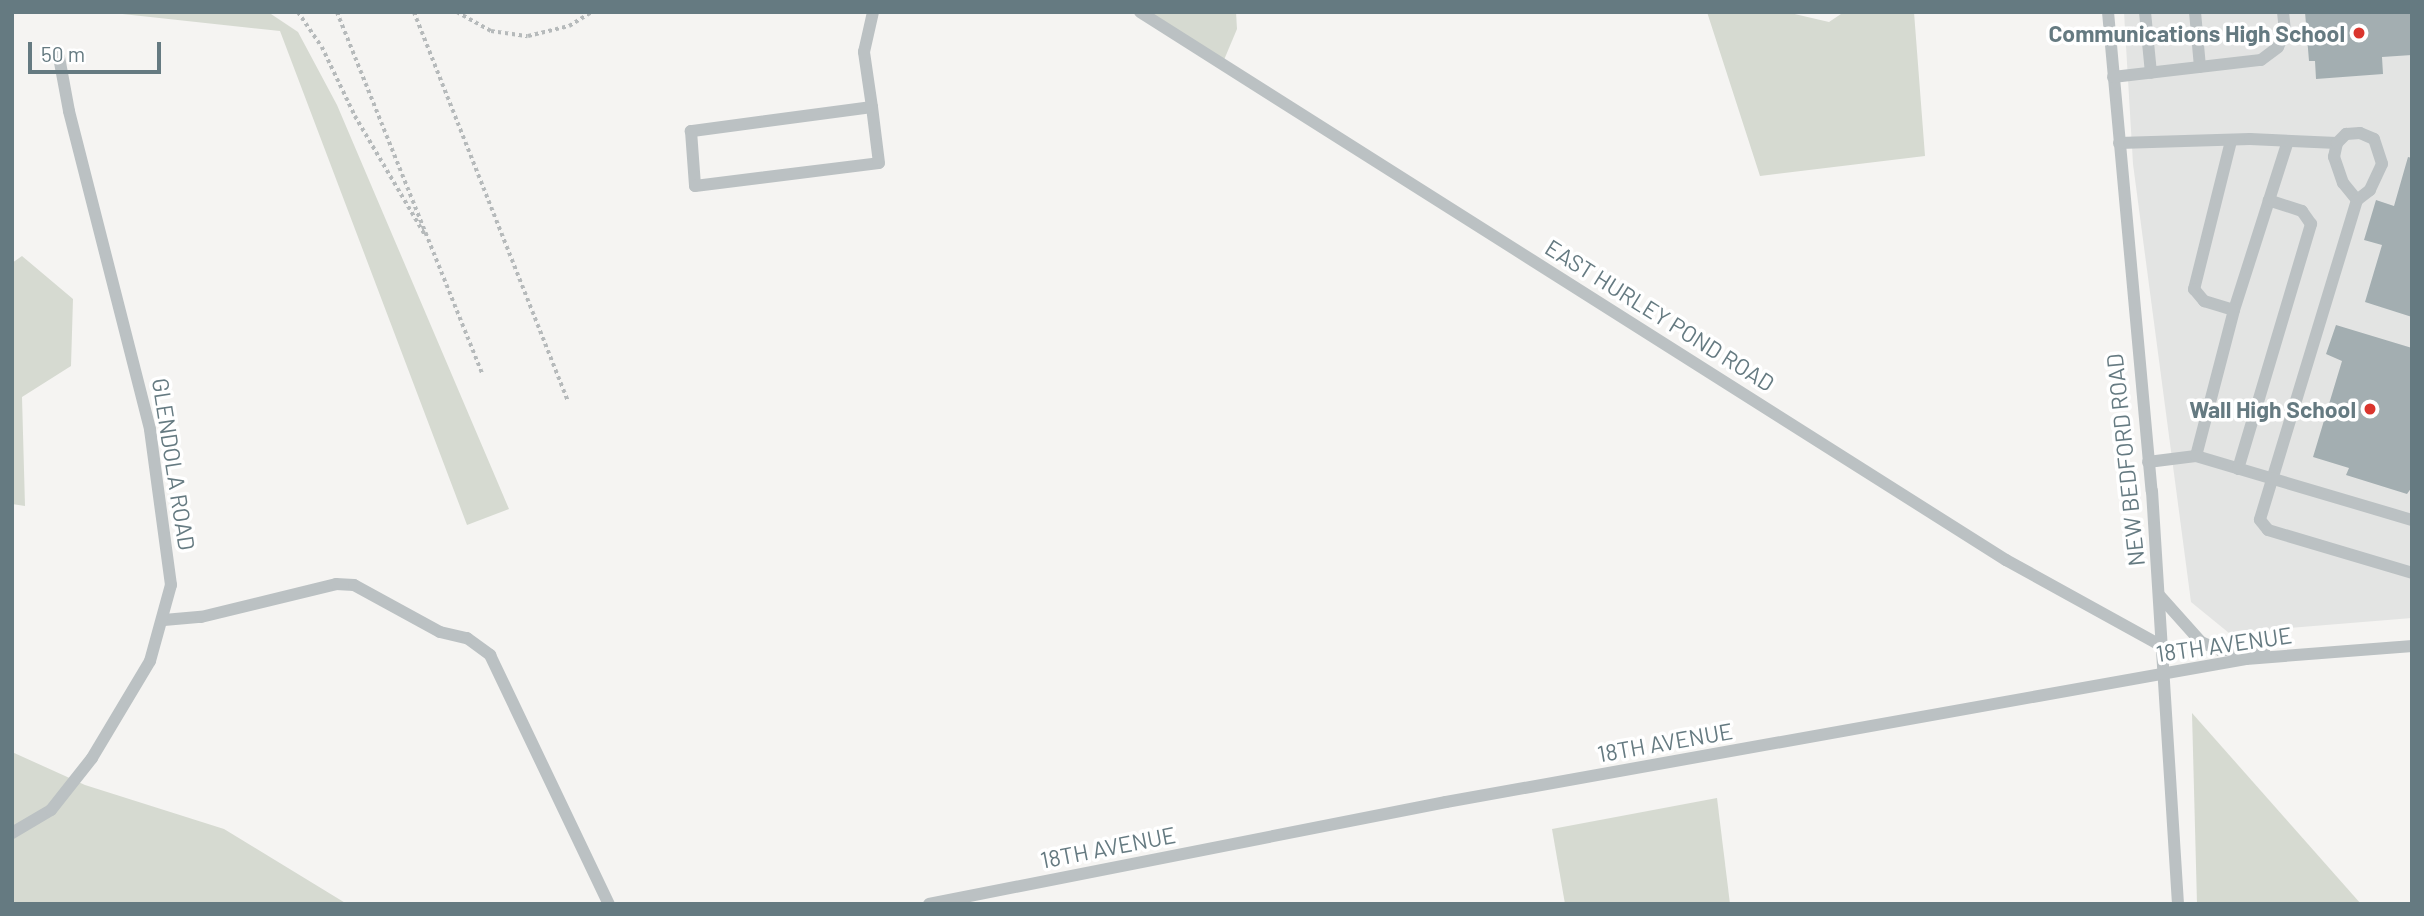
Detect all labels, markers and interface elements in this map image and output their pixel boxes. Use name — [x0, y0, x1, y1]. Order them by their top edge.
place label: Communications High School — [2048, 19, 2345, 47]
marker: Communications High School — [2351, 25, 2367, 41]
scale bar — [32, 28, 164, 72]
text: 50 m — [41, 41, 85, 66]
street label: EAST HURLEY POND ROAD — [1540, 233, 1780, 397]
street label: NEW BEDFORD ROAD — [2100, 352, 2150, 568]
street label: GLENDOLA ROAD — [147, 376, 201, 552]
place label: Wall High School — [2189, 395, 2356, 423]
marker: Wall High School — [2362, 401, 2378, 417]
street label: 18TH AVENUE — [2154, 621, 2294, 667]
street label: 18TH AVENUE — [1595, 717, 1735, 767]
street label: 18TH AVENUE — [1038, 820, 1178, 874]

